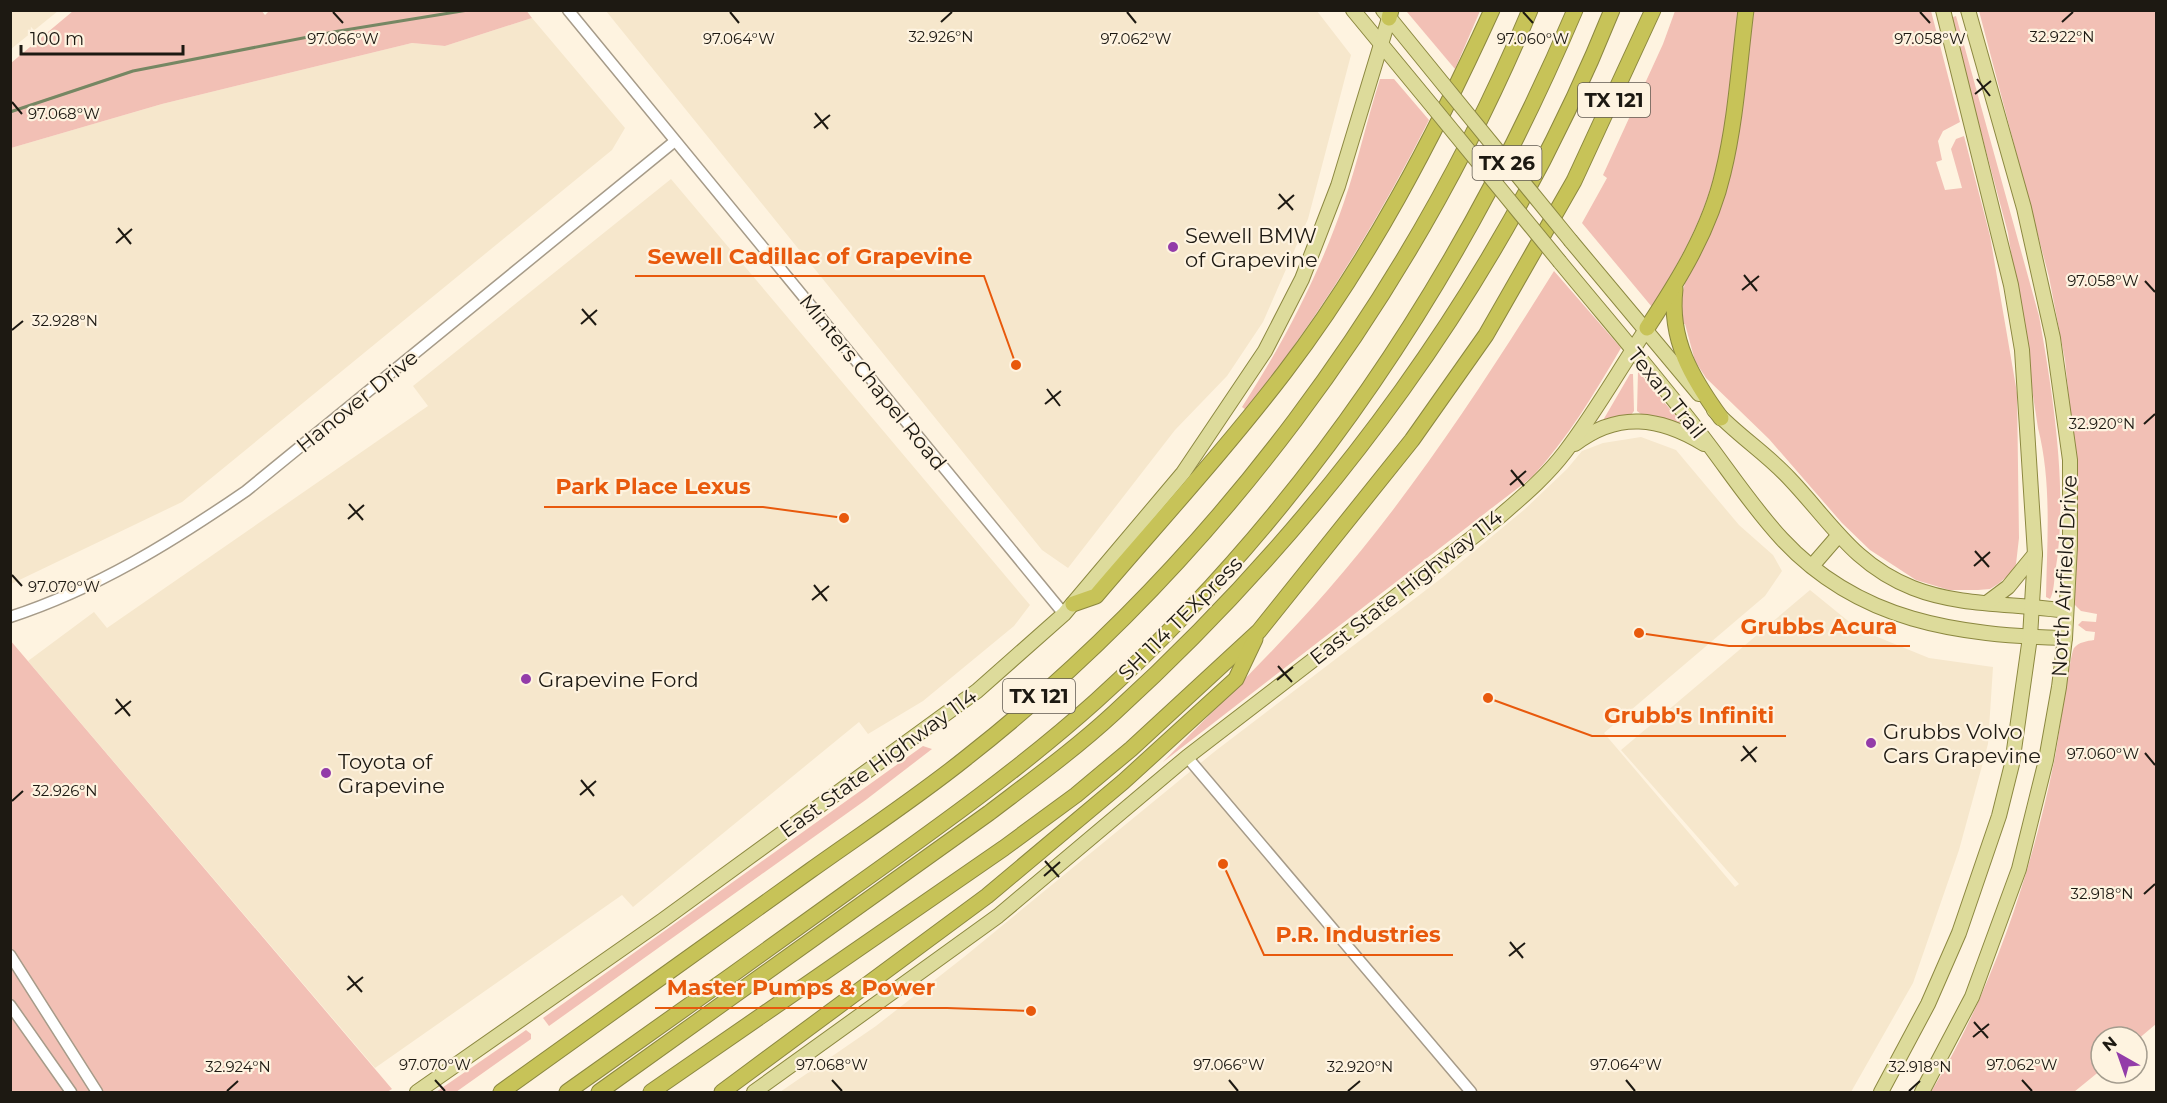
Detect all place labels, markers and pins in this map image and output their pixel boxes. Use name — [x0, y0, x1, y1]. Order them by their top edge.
place label: Sewell BMW of Grapevine — [1185, 223, 1318, 272]
callout: Sewell Cadillac of Grapevine — [635, 236, 984, 276]
marker: Sewell BMW of Grapevine — [1166, 240, 1180, 254]
callout: Park Place Lexus — [544, 467, 763, 507]
callout: Grubbs Acura — [1729, 606, 1910, 646]
place label: Grapevine Ford — [538, 667, 699, 692]
marker: Grapevine Ford — [519, 672, 533, 686]
callout: Grubb's Infiniti — [1592, 696, 1786, 736]
place label: Grubbs Volvo Cars Grapevine — [1883, 719, 2041, 768]
marker: Grubbs Volvo Cars Grapevine — [1864, 736, 1878, 750]
place label: Toyota of Grapevine — [338, 749, 445, 798]
marker: Toyota of Grapevine — [319, 766, 333, 780]
callout: P.R. Industries — [1264, 915, 1453, 955]
callout: Master Pumps & Power — [655, 968, 947, 1008]

